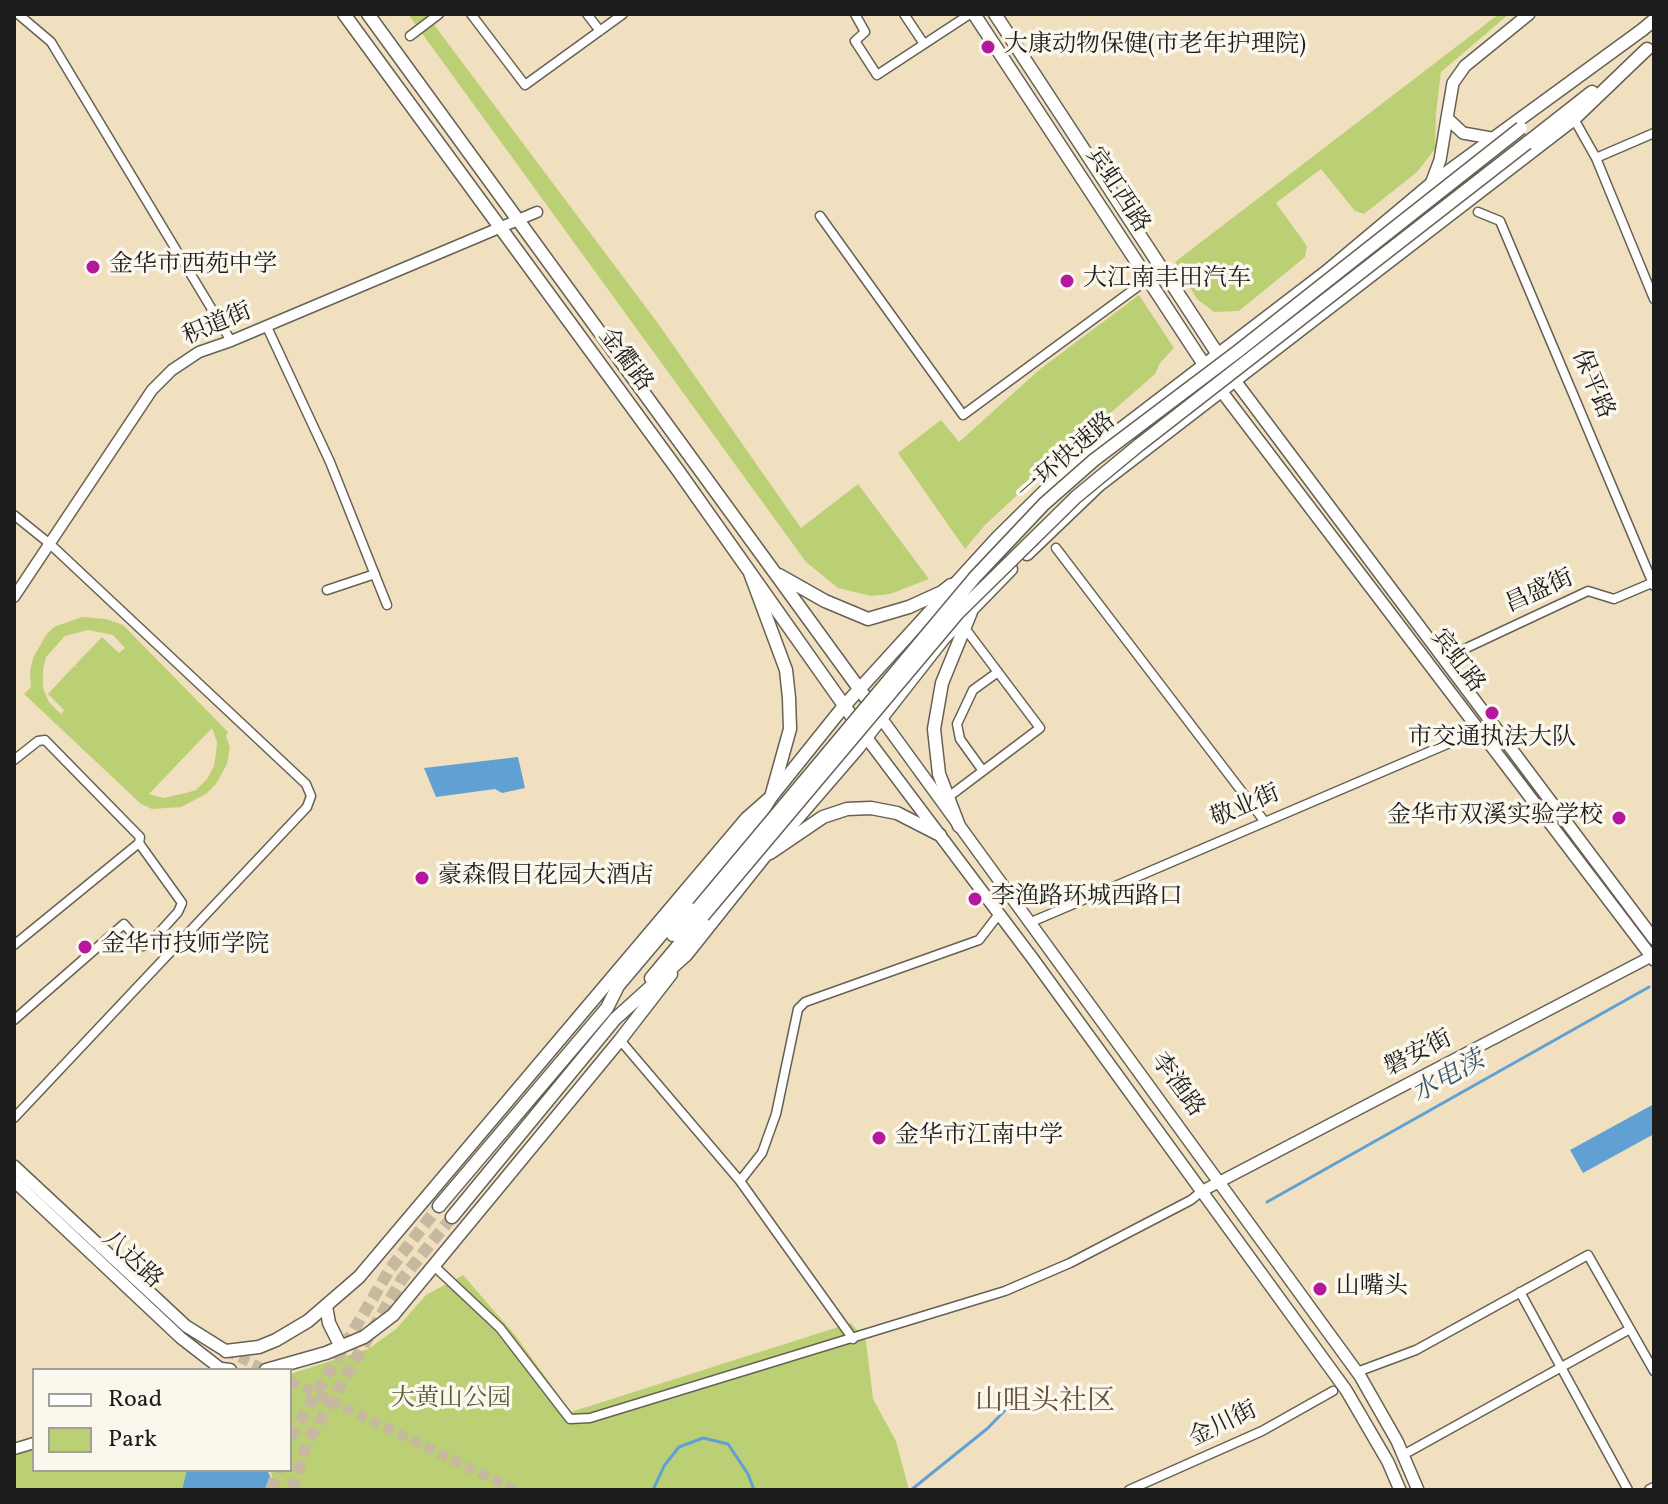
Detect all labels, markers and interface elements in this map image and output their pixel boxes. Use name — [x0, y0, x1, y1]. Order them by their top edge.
place label: 大康动物保健(市老年护理院) — [1004, 33, 1306, 61]
marker: 大康动物保健(市老年护理院) — [979, 38, 997, 56]
street label: 宾虹西路 — [1078, 143, 1154, 239]
place label: 金华市西苑中学 — [109, 253, 277, 281]
marker: 金华市西苑中学 — [84, 258, 102, 276]
place label: 大江南丰田汽车 — [1083, 267, 1251, 295]
marker: 大江南丰田汽车 — [1058, 272, 1076, 290]
street label: 积道街 — [179, 299, 257, 353]
street label: 金衢路 — [591, 324, 657, 398]
street label: 保平路 — [1564, 346, 1618, 424]
street label: 一环快速路 — [1013, 408, 1123, 508]
street label: 昌盛街 — [1501, 565, 1579, 621]
street label: 宾虹路 — [1423, 625, 1489, 699]
marker: 市交通执法大队 — [1483, 704, 1501, 722]
place label: 市交通执法大队 — [1408, 726, 1576, 754]
street label: 敬业街 — [1207, 781, 1285, 835]
place label: 金华市双溪实验学校 — [1387, 804, 1603, 832]
marker: 金华市双溪实验学校 — [1610, 809, 1628, 827]
place label: 豪森假日花园大酒店 — [438, 864, 654, 892]
marker: 豪森假日花园大酒店 — [413, 869, 431, 887]
place label: 李渔路环城西路口 — [991, 885, 1183, 913]
marker: 李渔路环城西路口 — [966, 890, 984, 908]
place label: 金华市技师学院 — [101, 933, 269, 961]
marker: 金华市技师学院 — [76, 938, 94, 956]
street label: 磐安街 — [1380, 1026, 1458, 1084]
water label: 水电渎 — [1407, 1046, 1491, 1112]
street label: 李渔路 — [1143, 1048, 1209, 1124]
place label: 金华市江南中学 — [895, 1124, 1063, 1152]
marker: 金华市江南中学 — [870, 1129, 888, 1147]
street label: 八达路 — [95, 1226, 167, 1296]
place label: 山嘴头 — [1336, 1275, 1408, 1303]
marker: 山嘴头 — [1311, 1280, 1329, 1298]
legend — [32, 1368, 292, 1472]
text: Road — [108, 1383, 162, 1417]
park label: 大黄山公园 — [391, 1387, 511, 1415]
district label: 山咀头社区 — [975, 1387, 1115, 1421]
street label: 金川街 — [1185, 1397, 1263, 1455]
text: Park — [108, 1423, 157, 1457]

